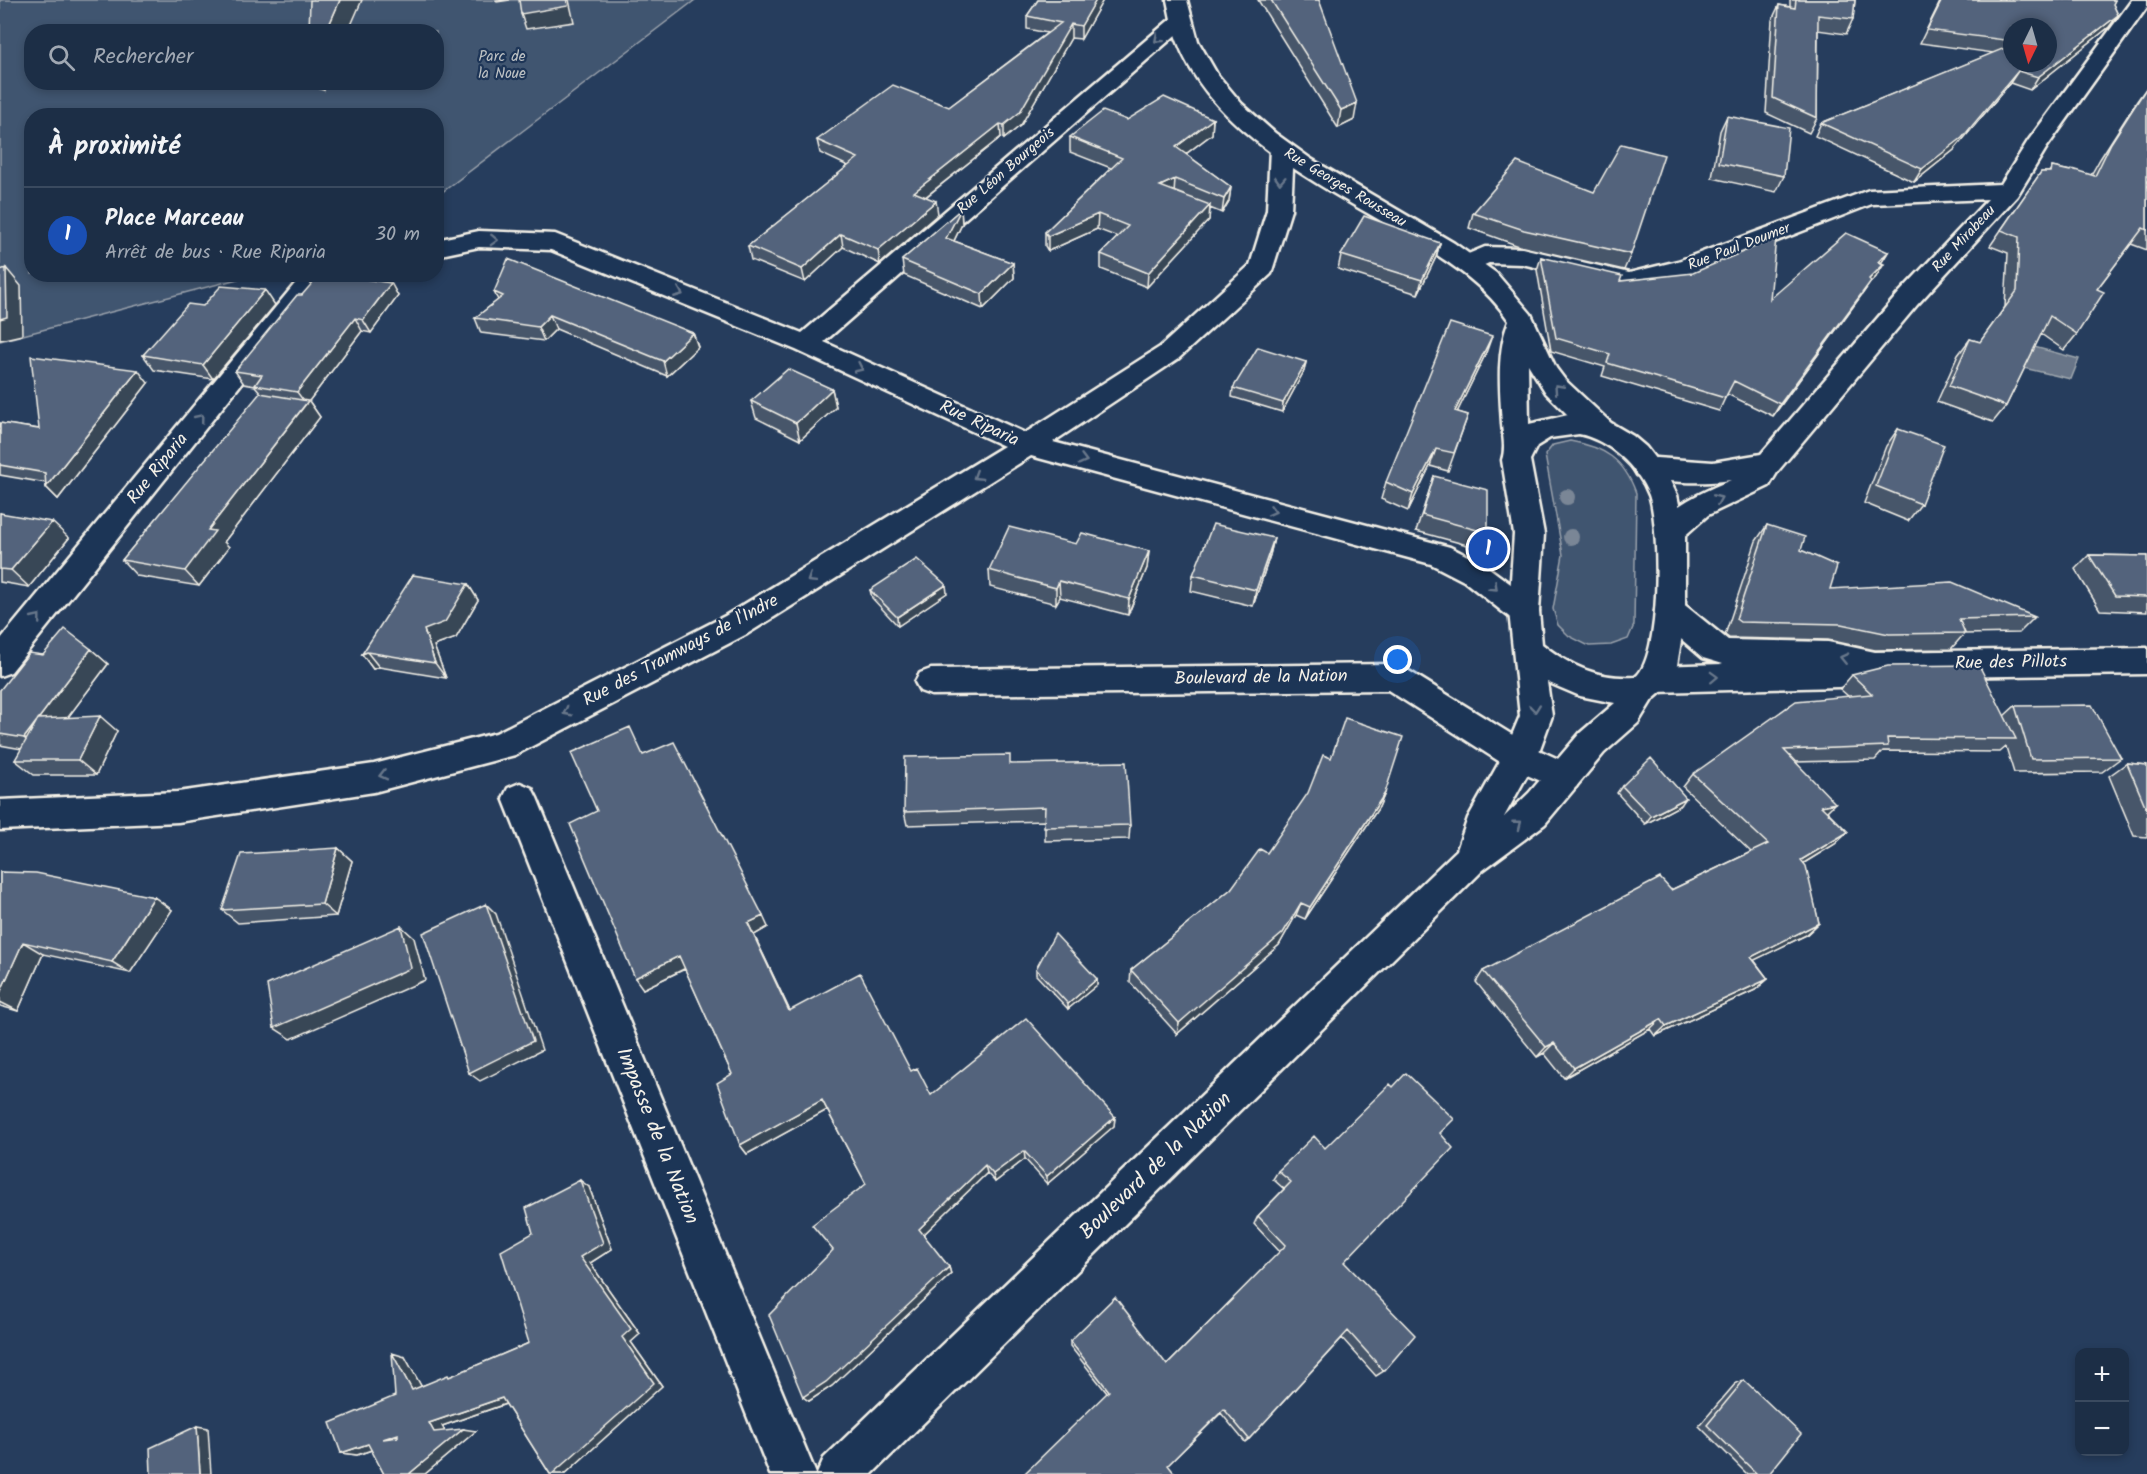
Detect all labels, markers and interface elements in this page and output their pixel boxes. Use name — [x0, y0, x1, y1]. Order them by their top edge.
north arrow — [2003, 18, 2057, 72]
search box — [24, 24, 444, 90]
one-way arrow — [1154, 32, 1165, 43]
text: Rechercher — [93, 40, 193, 75]
icon: search — [45, 41, 78, 74]
park label: Parc de la Noue — [478, 45, 526, 86]
street label: Rue Léon Bourgeois — [952, 121, 1061, 221]
text: À proximité — [48, 126, 180, 168]
street label: Rue Georges Rousseau — [1279, 142, 1411, 234]
one-way arrow — [1274, 175, 1287, 184]
street label: Rue Mirabeau — [1926, 200, 2002, 278]
text: Place Marceau — [105, 202, 243, 237]
street label: Rue Paul Doumer — [1684, 216, 1795, 278]
text: 1 — [64, 219, 71, 251]
text: 30 m — [375, 219, 420, 251]
one-way arrow — [490, 233, 499, 246]
text: Arrêt de bus · Rue Riparia — [105, 237, 326, 269]
one-way arrow — [673, 286, 684, 298]
one-way arrow — [852, 361, 863, 373]
one-way arrow — [1554, 384, 1565, 395]
street label: Rue Riparia — [934, 393, 1024, 455]
one-way arrow — [193, 414, 204, 425]
street label: Rue Riparia — [120, 427, 196, 511]
one-way arrow — [1078, 453, 1088, 466]
one-way arrow — [973, 469, 984, 480]
one-way arrow — [1711, 494, 1722, 506]
one-way arrow — [1267, 503, 1277, 516]
pin: 1 — [1468, 526, 1508, 572]
one-way arrow — [807, 571, 817, 583]
one-way arrow — [1487, 580, 1498, 591]
street label: Rue des Tramways de l'Indre — [578, 587, 784, 715]
one-way arrow — [30, 614, 41, 625]
your location — [1383, 645, 1412, 674]
street label: Rue des Pillots — [1955, 648, 2068, 678]
one-way arrow — [1839, 652, 1849, 665]
street label: Boulevard de la Nation — [1174, 662, 1348, 694]
one-way arrow — [1709, 671, 1718, 683]
one-way arrow — [1528, 703, 1541, 712]
one-way arrow — [562, 705, 573, 716]
one-way arrow — [379, 768, 389, 781]
one-way arrow — [1511, 821, 1522, 832]
street label: Impasse de la Nation — [606, 1042, 708, 1230]
street label: Boulevard de la Nation — [1072, 1084, 1240, 1248]
map controls — [2075, 1348, 2129, 1456]
button: + — [2075, 1348, 2129, 1402]
button: − — [2075, 1402, 2129, 1456]

